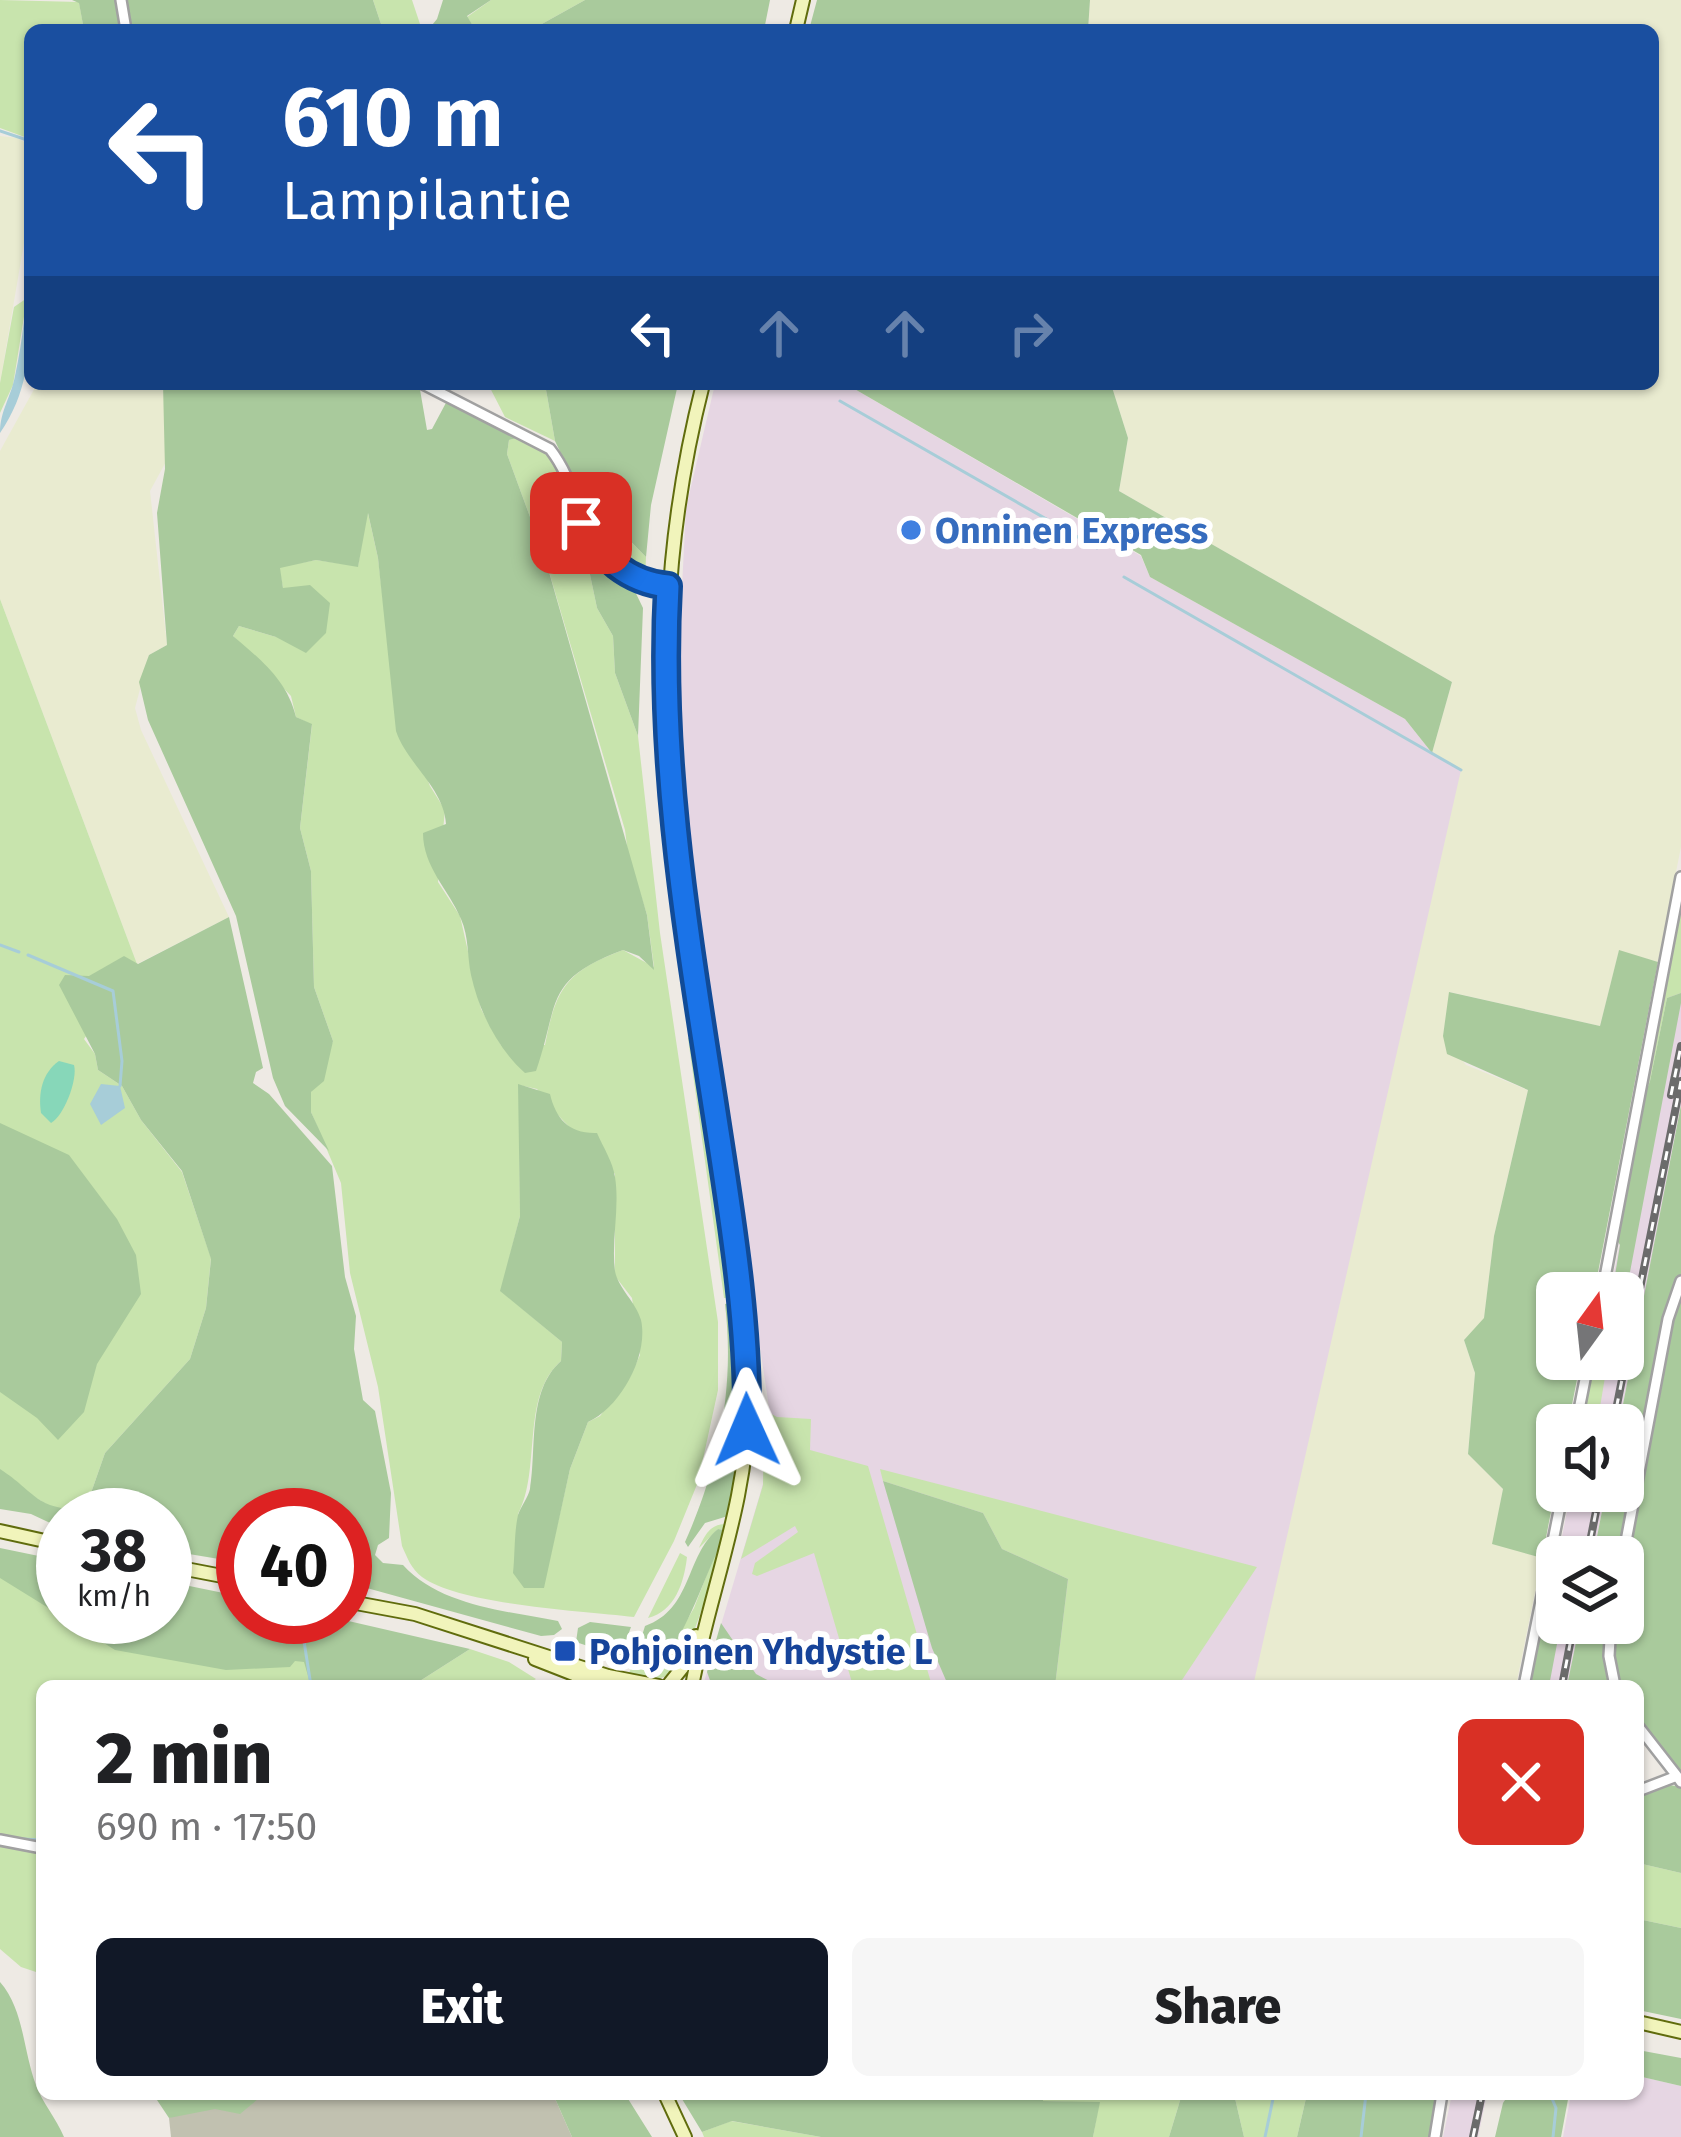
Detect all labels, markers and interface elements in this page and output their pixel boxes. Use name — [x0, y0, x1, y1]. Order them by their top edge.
text: 610 m — [282, 67, 504, 168]
icon: left — [84, 72, 240, 228]
text: Lampilantie — [282, 169, 572, 233]
icon: left — [620, 300, 686, 366]
icon: ahead — [746, 300, 812, 366]
icon: ahead — [872, 300, 938, 366]
icon: right — [998, 300, 1064, 366]
pin — [530, 472, 632, 574]
icon: arrive — [548, 490, 614, 556]
place label: Onninen Express — [935, 509, 1208, 553]
marker: Onninen Express — [898, 517, 924, 543]
north arrow — [1536, 1272, 1644, 1380]
map controls — [1536, 1272, 1644, 1644]
position arrow — [684, 1367, 810, 1493]
button: sound — [1536, 1404, 1644, 1512]
speed limit sign: 40 — [216, 1488, 372, 1644]
text: 38 — [81, 1515, 147, 1587]
button: layers — [1536, 1536, 1644, 1644]
text: km/h — [77, 1578, 151, 1614]
place label: Pohjoinen Yhdystie L — [589, 1630, 933, 1674]
marker: Pohjoinen Yhdystie L — [552, 1638, 578, 1664]
text: 2 min — [96, 1716, 272, 1802]
button: close — [1458, 1719, 1584, 1845]
text: 690 m · 17:50 — [96, 1804, 317, 1850]
button: Exit — [96, 1938, 828, 2076]
button: Share — [852, 1938, 1584, 2076]

